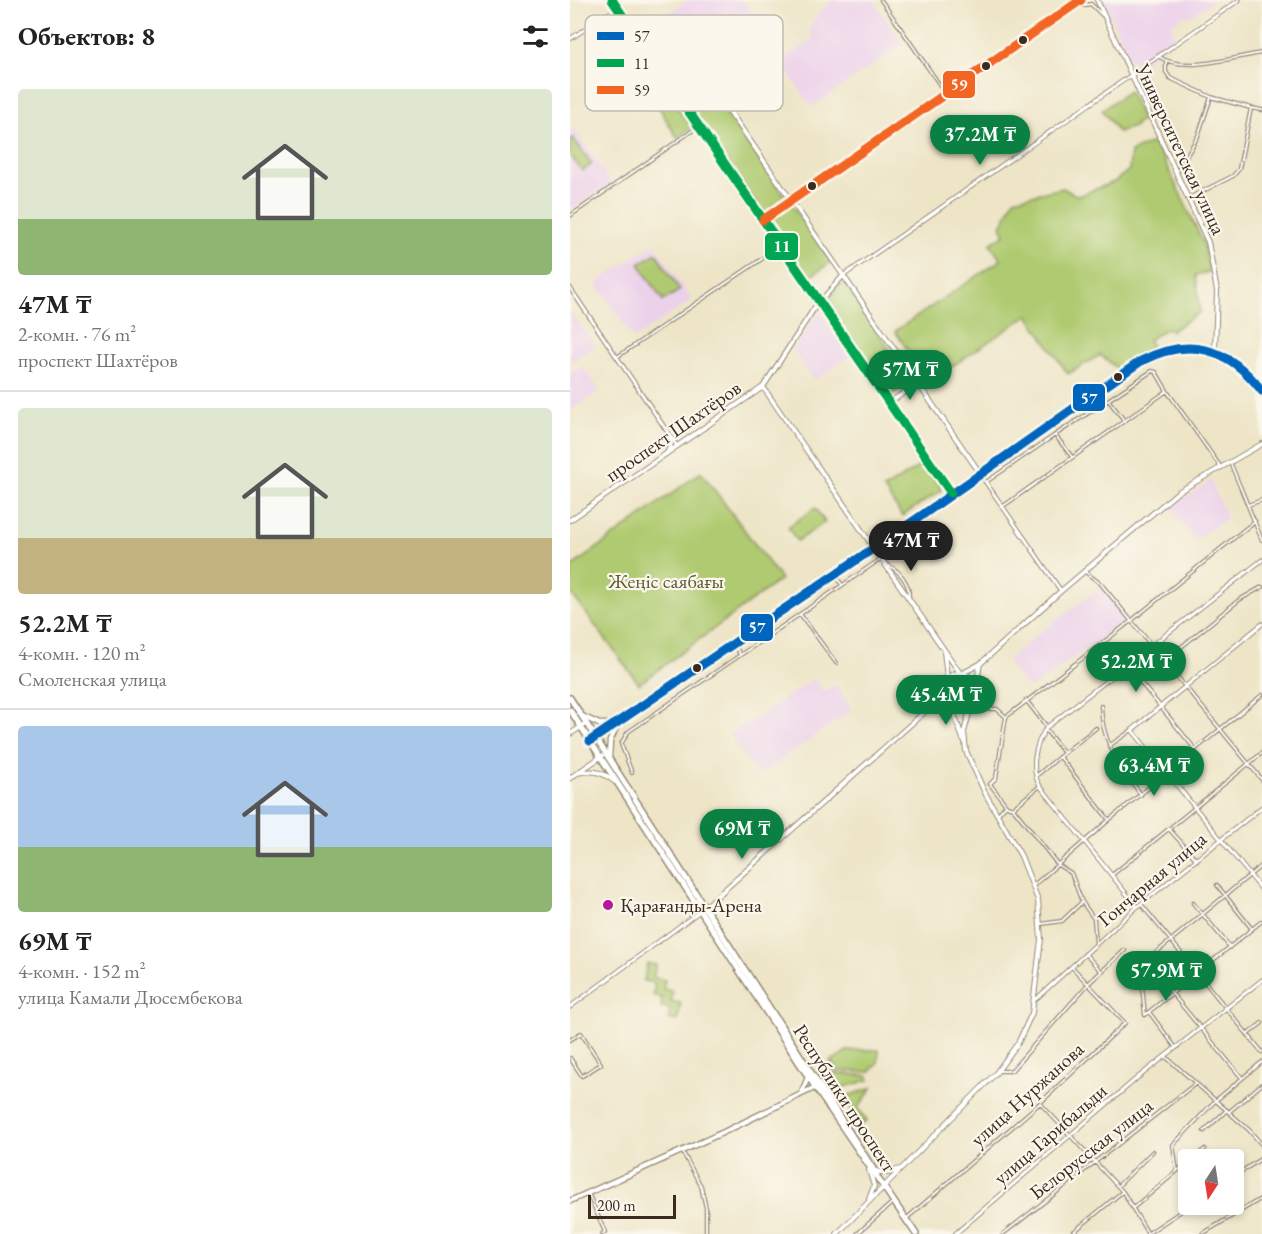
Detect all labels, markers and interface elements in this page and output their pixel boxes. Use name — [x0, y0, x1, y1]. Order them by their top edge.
legend — [585, 15, 783, 111]
text: Объектов: 8 — [18, 19, 155, 53]
icon: filters — [519, 20, 552, 53]
text: 57 — [634, 26, 650, 47]
unlabelled marker — [1017, 34, 1029, 46]
text: 11 — [634, 53, 649, 74]
street label: Университетская улица — [1130, 58, 1232, 239]
unlabelled marker — [980, 60, 992, 72]
line badge: 59 — [942, 70, 976, 99]
text: 59 — [951, 74, 968, 95]
text: 59 — [634, 80, 650, 101]
pin: 37.2M ₸ — [925, 115, 1035, 166]
text: 37.2M ₸ — [944, 121, 1016, 147]
icon: home — [231, 128, 339, 236]
unlabelled marker — [806, 180, 818, 192]
line badge: 11 — [764, 232, 799, 261]
text: 11 — [774, 236, 790, 257]
text: 47M ₸ — [18, 287, 91, 321]
text: 2-комн. · 76 m² — [18, 321, 136, 347]
text: проспект Шахтёров — [18, 347, 178, 373]
pin: 57M ₸ — [868, 350, 952, 401]
text: 57M ₸ — [882, 356, 938, 382]
unlabelled marker — [1112, 371, 1124, 383]
street label: проспект Шахтёров — [600, 375, 746, 487]
line badge: 57 — [1072, 383, 1106, 412]
text: 57 — [1081, 388, 1098, 409]
icon: home — [231, 447, 339, 555]
pin: 47M ₸ — [869, 521, 953, 572]
text: 47M ₸ — [883, 527, 939, 553]
park label: Жеңіс саябағы — [607, 568, 724, 594]
text: 52.2M ₸ — [18, 606, 112, 640]
line badge: 57 — [740, 613, 774, 642]
text: 57 — [749, 617, 766, 638]
text: 4-комн. · 120 m² — [18, 640, 146, 666]
pin: 52.2M ₸ — [1081, 642, 1191, 693]
text: 52.2M ₸ — [1100, 648, 1172, 674]
unlabelled marker — [691, 662, 703, 674]
text: Смоленская улица — [18, 666, 167, 692]
pin: 45.4M ₸ — [891, 675, 1001, 726]
text: 45.4M ₸ — [910, 681, 982, 707]
pin: 63.4M ₸ — [1099, 746, 1209, 797]
text: 63.4M ₸ — [1118, 752, 1190, 778]
icon: home — [231, 765, 339, 873]
pin: 69M ₸ — [700, 809, 784, 860]
text: 69M ₸ — [714, 815, 770, 841]
street label: Гончарная улица — [1092, 826, 1212, 932]
place label: Қарағанды-Арена — [620, 892, 762, 918]
marker: Қарағанды-Арена — [601, 898, 615, 912]
text: 69M ₸ — [18, 924, 91, 958]
pin: 57.9M ₸ — [1111, 951, 1221, 1002]
text: 57.9M ₸ — [1130, 957, 1202, 983]
text: 4-комн. · 152 m² — [18, 958, 146, 984]
text: улица Камали Дюсембекова — [18, 984, 243, 1010]
street label: Республики проспект — [787, 1019, 903, 1177]
street label: улица Нуржанова — [965, 1036, 1089, 1152]
street label: улица Гарибальди — [988, 1077, 1112, 1190]
street label: Белорусская улица — [1024, 1093, 1158, 1205]
north arrow — [1178, 1149, 1244, 1215]
map controls — [1178, 1149, 1244, 1215]
scale bar — [588, 1192, 676, 1220]
text: 200 m — [597, 1195, 636, 1216]

